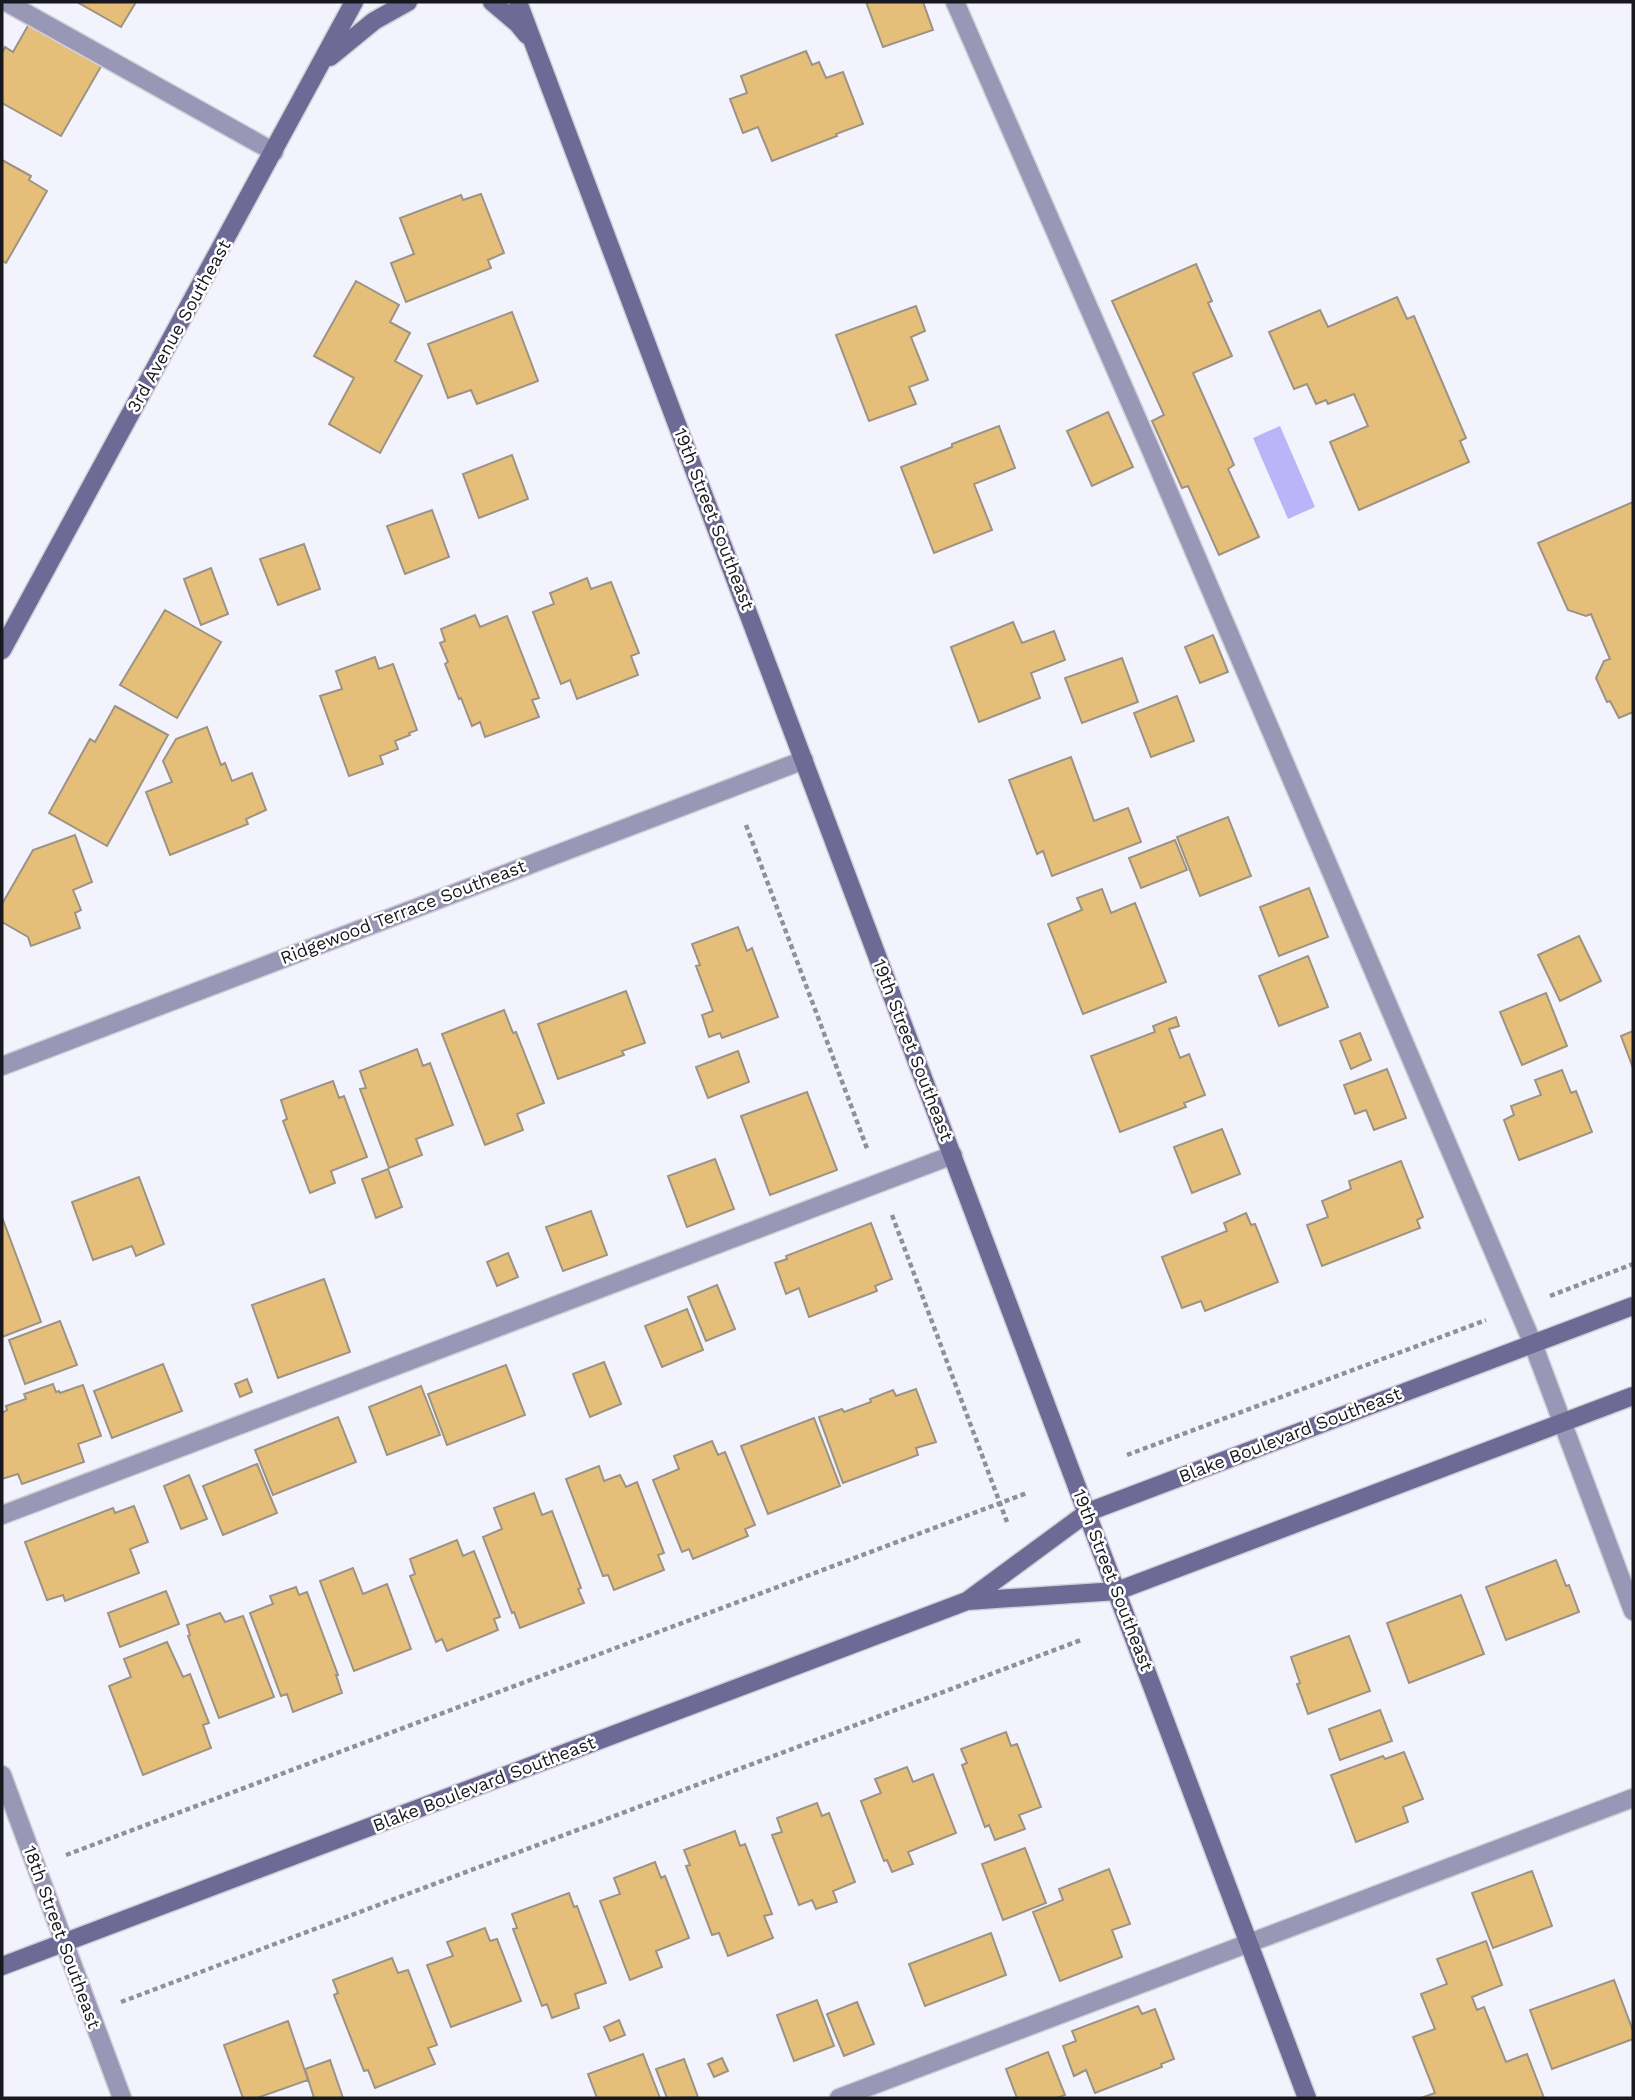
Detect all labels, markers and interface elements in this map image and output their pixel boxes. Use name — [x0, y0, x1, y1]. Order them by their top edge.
street label: 3rd Avenue Southeast — [122, 236, 235, 416]
street label: 19th Street Southeast — [670, 425, 759, 613]
street label: Ridgewood Terrace Southeast — [277, 855, 529, 968]
street label: 19th Street Southeast — [869, 956, 958, 1144]
street label: Blake Boulevard Southeast — [1176, 1382, 1404, 1487]
street label: 19th Street Southeast — [1069, 1486, 1158, 1674]
street label: Blake Boulevard Southeast — [370, 1731, 598, 1836]
street label: 18th Street Southeast — [20, 1843, 105, 2032]

